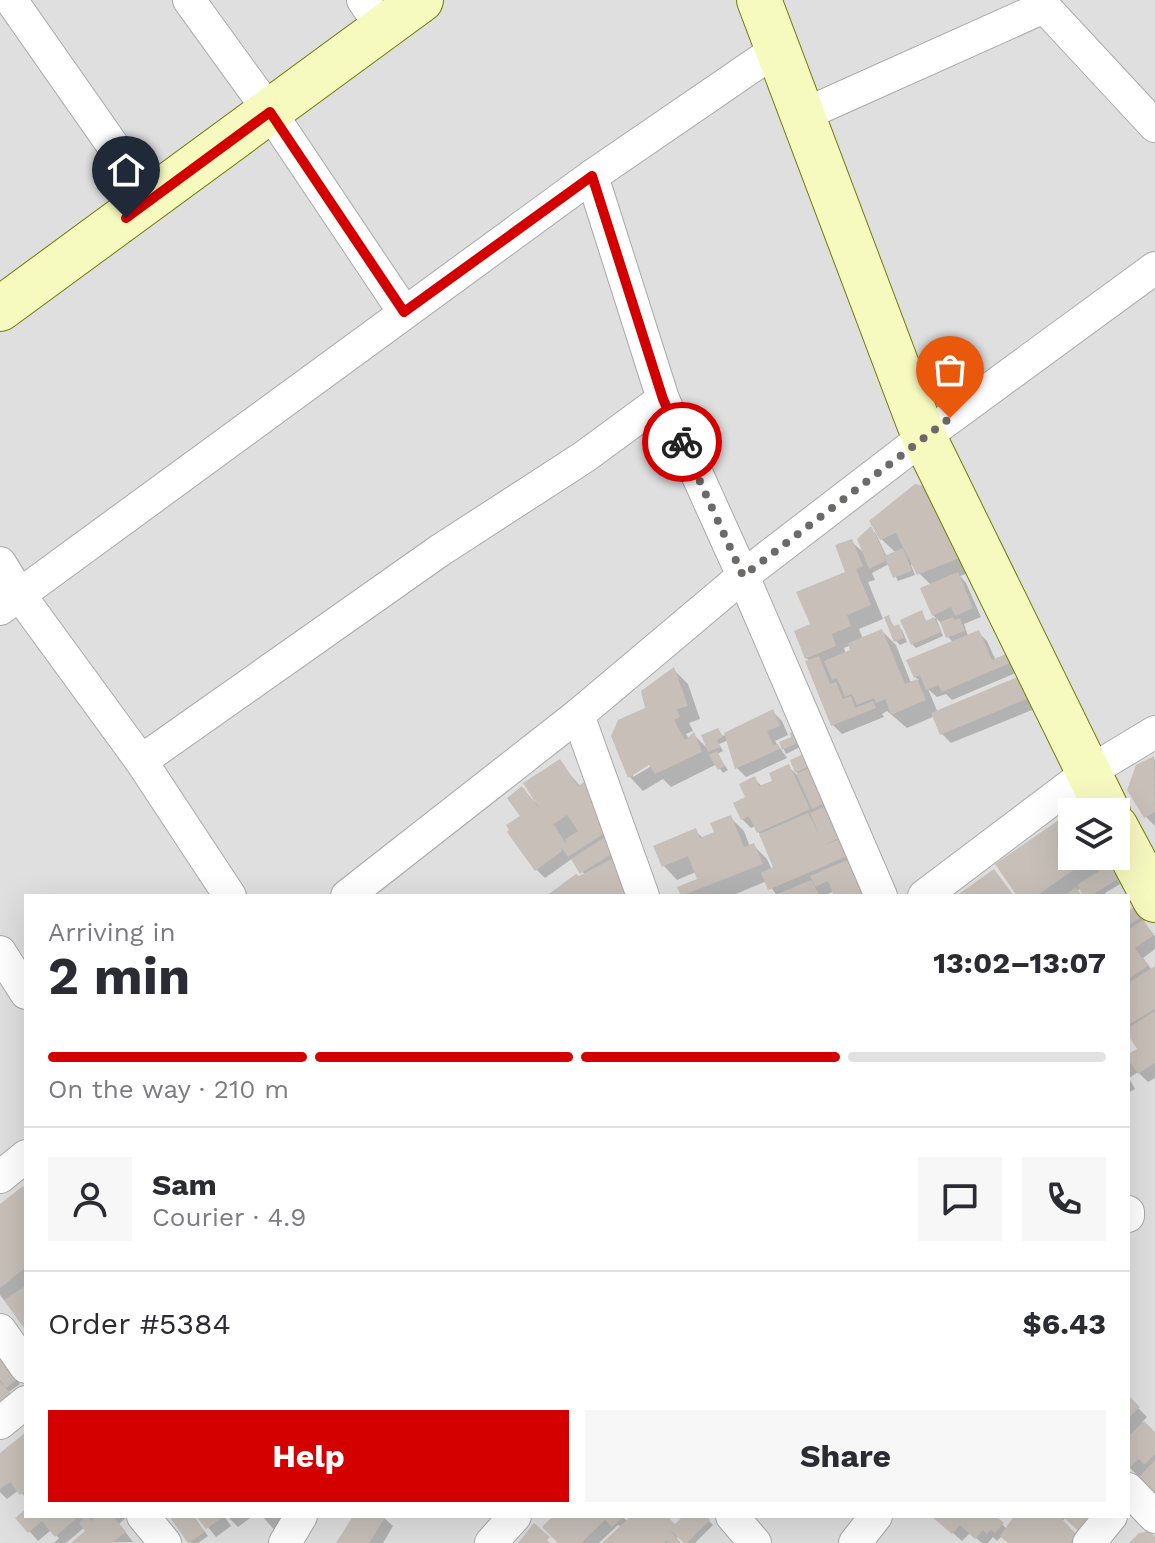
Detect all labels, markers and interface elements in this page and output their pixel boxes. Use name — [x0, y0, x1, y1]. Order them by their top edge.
pin — [92, 136, 160, 218]
icon: home — [104, 148, 148, 192]
pin — [916, 336, 984, 418]
icon: bag — [928, 348, 972, 392]
courier — [642, 402, 722, 482]
icon: bike — [660, 420, 704, 464]
map controls — [1058, 798, 1130, 870]
button: layers — [1058, 798, 1130, 870]
text: Arriving in — [48, 917, 176, 947]
text: 13:02–13:07 — [933, 945, 1106, 980]
text: 2 min — [48, 946, 190, 1007]
text: On the way · 210 m — [48, 1074, 289, 1104]
button: person — [48, 1157, 132, 1241]
button: chat — [918, 1157, 1002, 1241]
button: phone — [1022, 1157, 1106, 1241]
text: Sam — [152, 1167, 217, 1202]
text: Courier · 4.9 — [152, 1202, 306, 1232]
text: Order #5384 — [48, 1306, 231, 1341]
text: $6.43 — [1023, 1306, 1106, 1341]
button: Help — [48, 1410, 569, 1502]
button: Share — [585, 1410, 1106, 1502]

